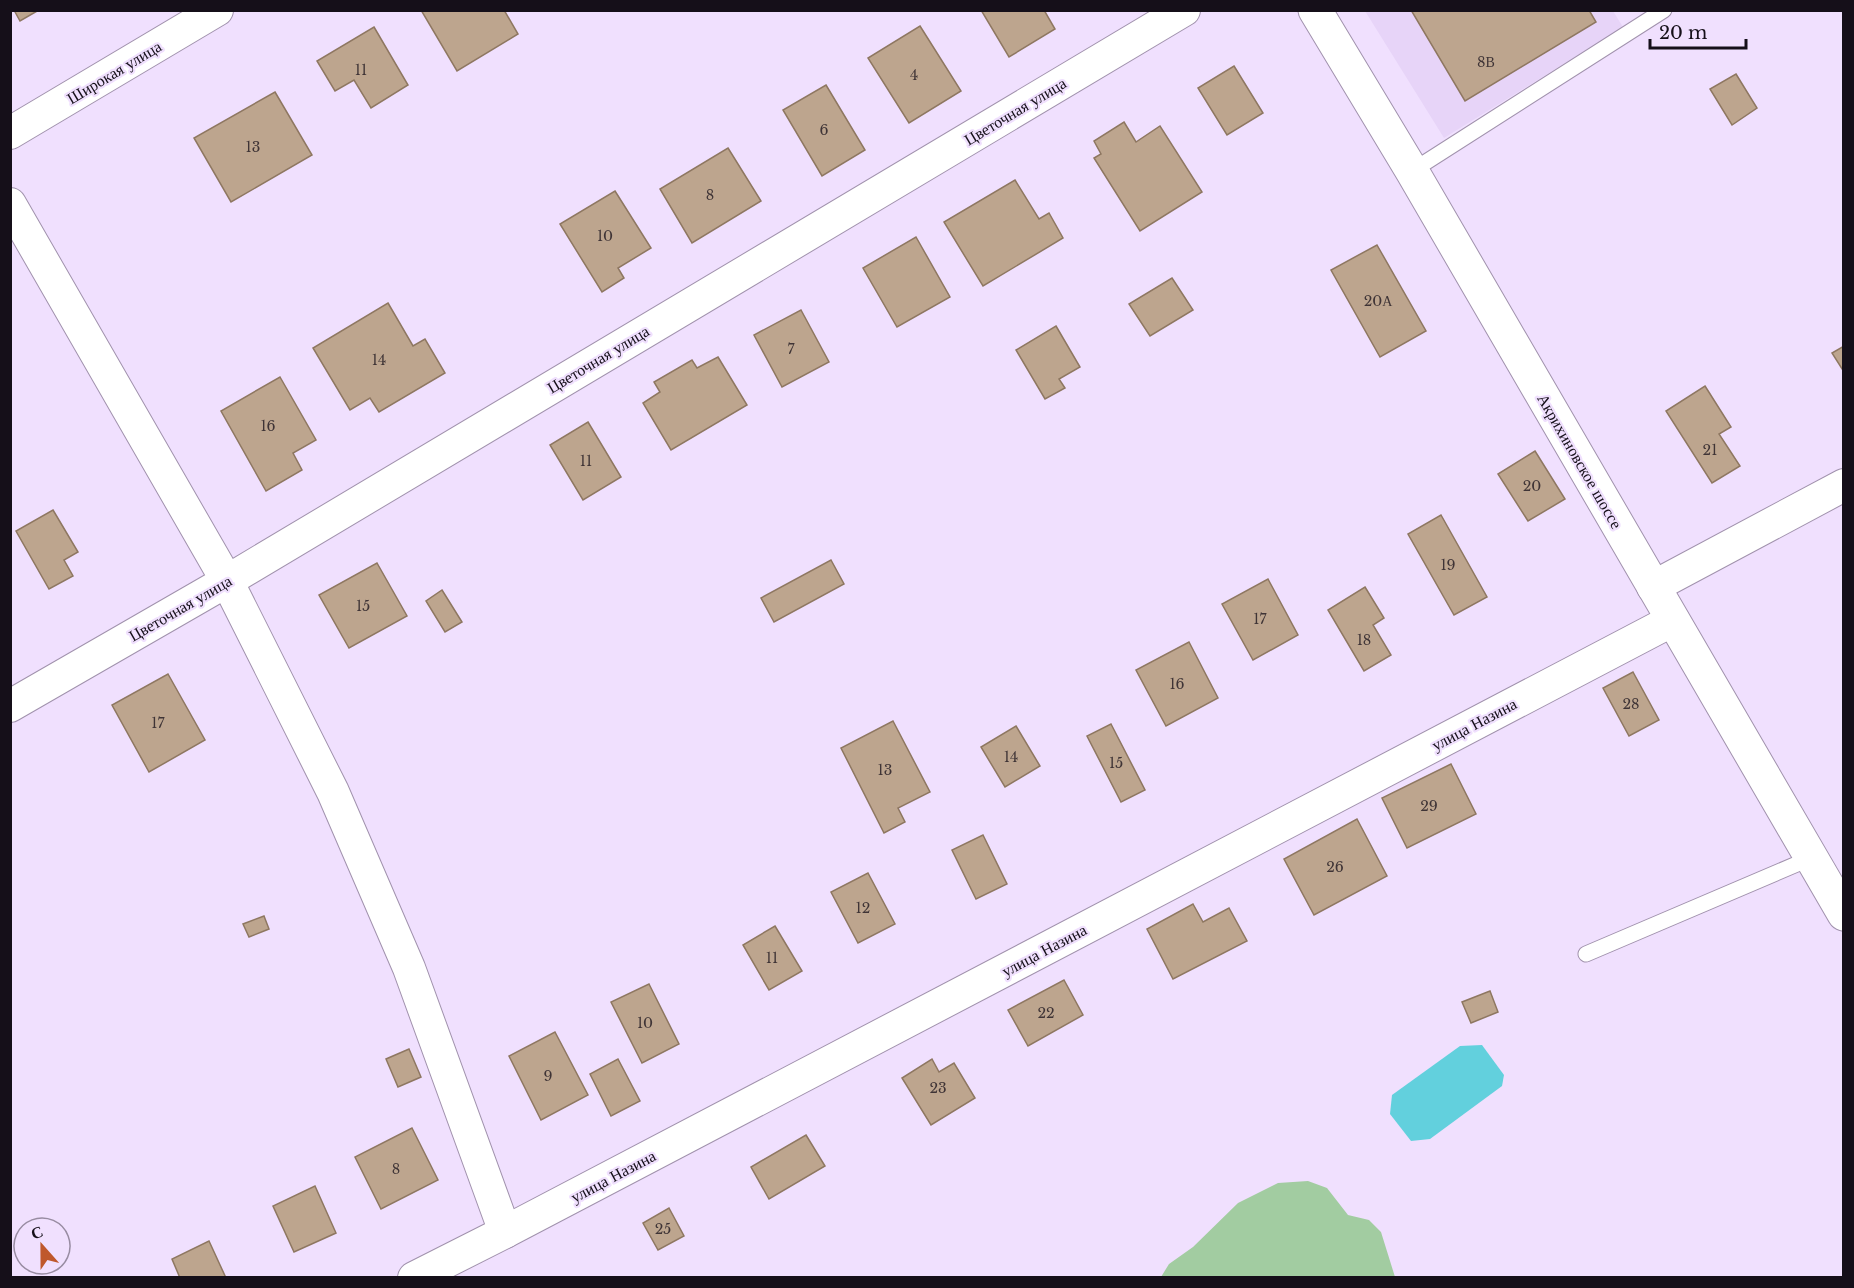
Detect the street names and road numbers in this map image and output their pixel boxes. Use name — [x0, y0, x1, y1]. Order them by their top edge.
street label: Широкая улица — [63, 36, 165, 108]
street label: Цветочная улица — [960, 73, 1070, 149]
street label: Цветочная улица — [543, 321, 653, 397]
street label: Акрихиновское шоссе — [1533, 390, 1627, 532]
street label: Цветочная улица — [125, 570, 235, 646]
street label: улица Назина — [1428, 693, 1520, 755]
street label: улица Назина — [998, 919, 1090, 981]
street label: улица Назина — [567, 1145, 659, 1207]

